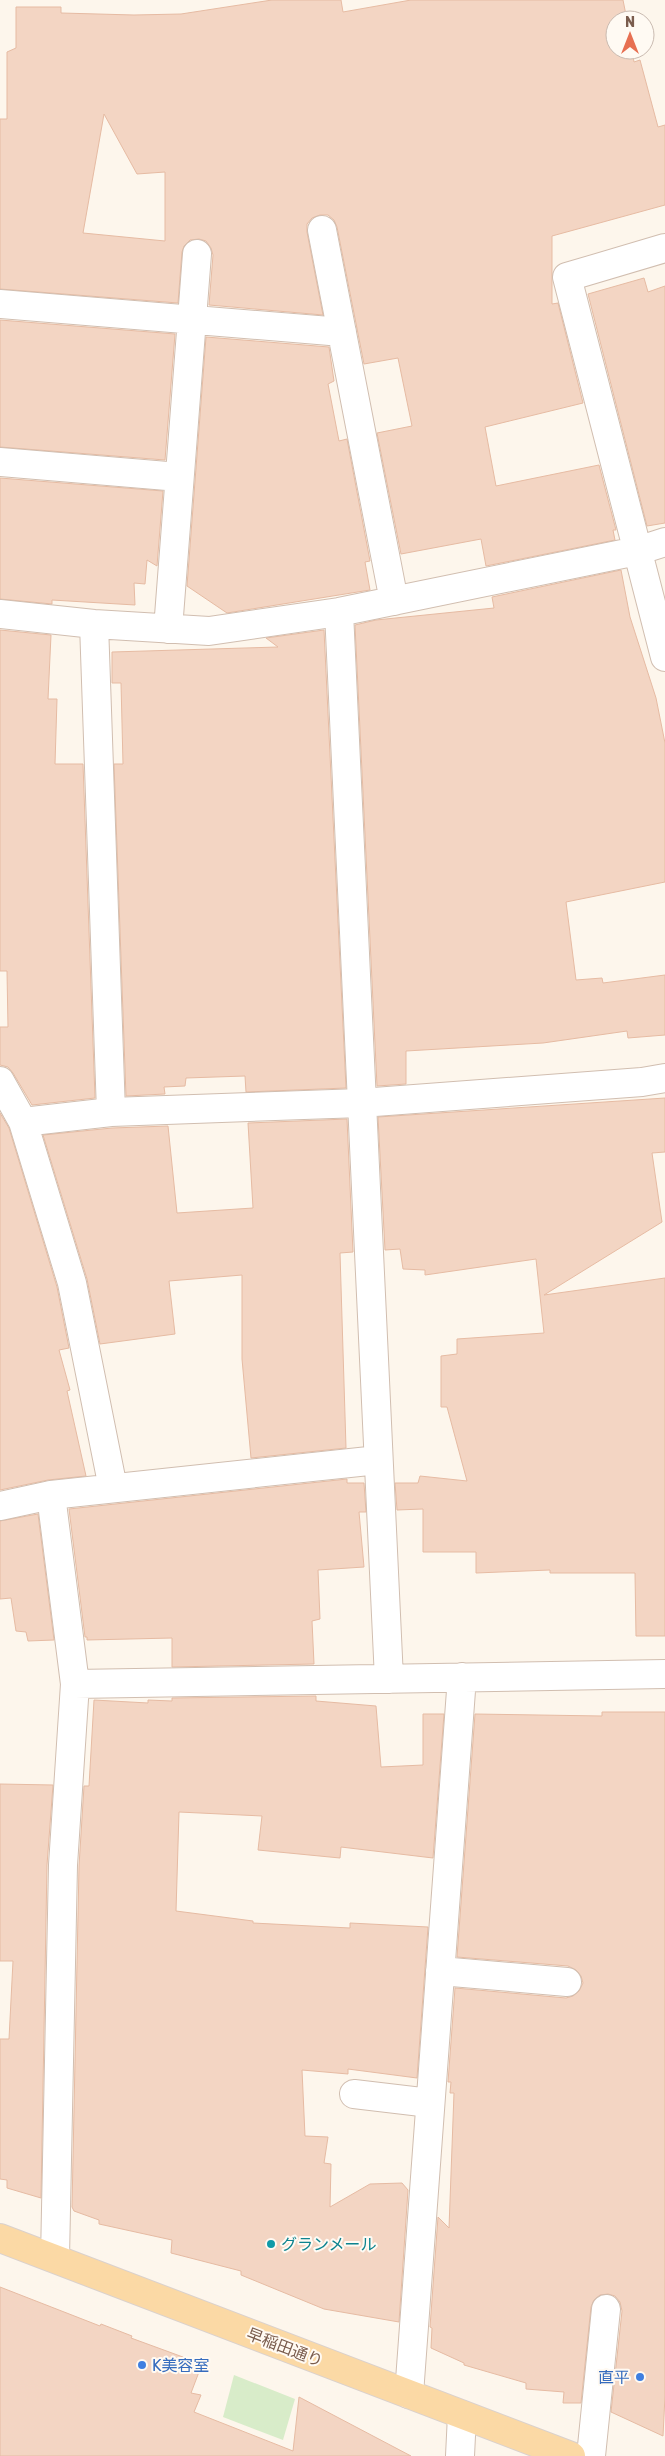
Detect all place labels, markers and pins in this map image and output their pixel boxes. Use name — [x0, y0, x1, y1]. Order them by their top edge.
place label: グランメール — [281, 2235, 377, 2254]
marker: グランメール — [265, 2238, 277, 2250]
place label: K美容室 — [152, 2356, 210, 2375]
marker: K美容室 — [136, 2359, 148, 2371]
place label: 直平 — [598, 2368, 630, 2387]
marker: 直平 — [634, 2371, 646, 2383]

